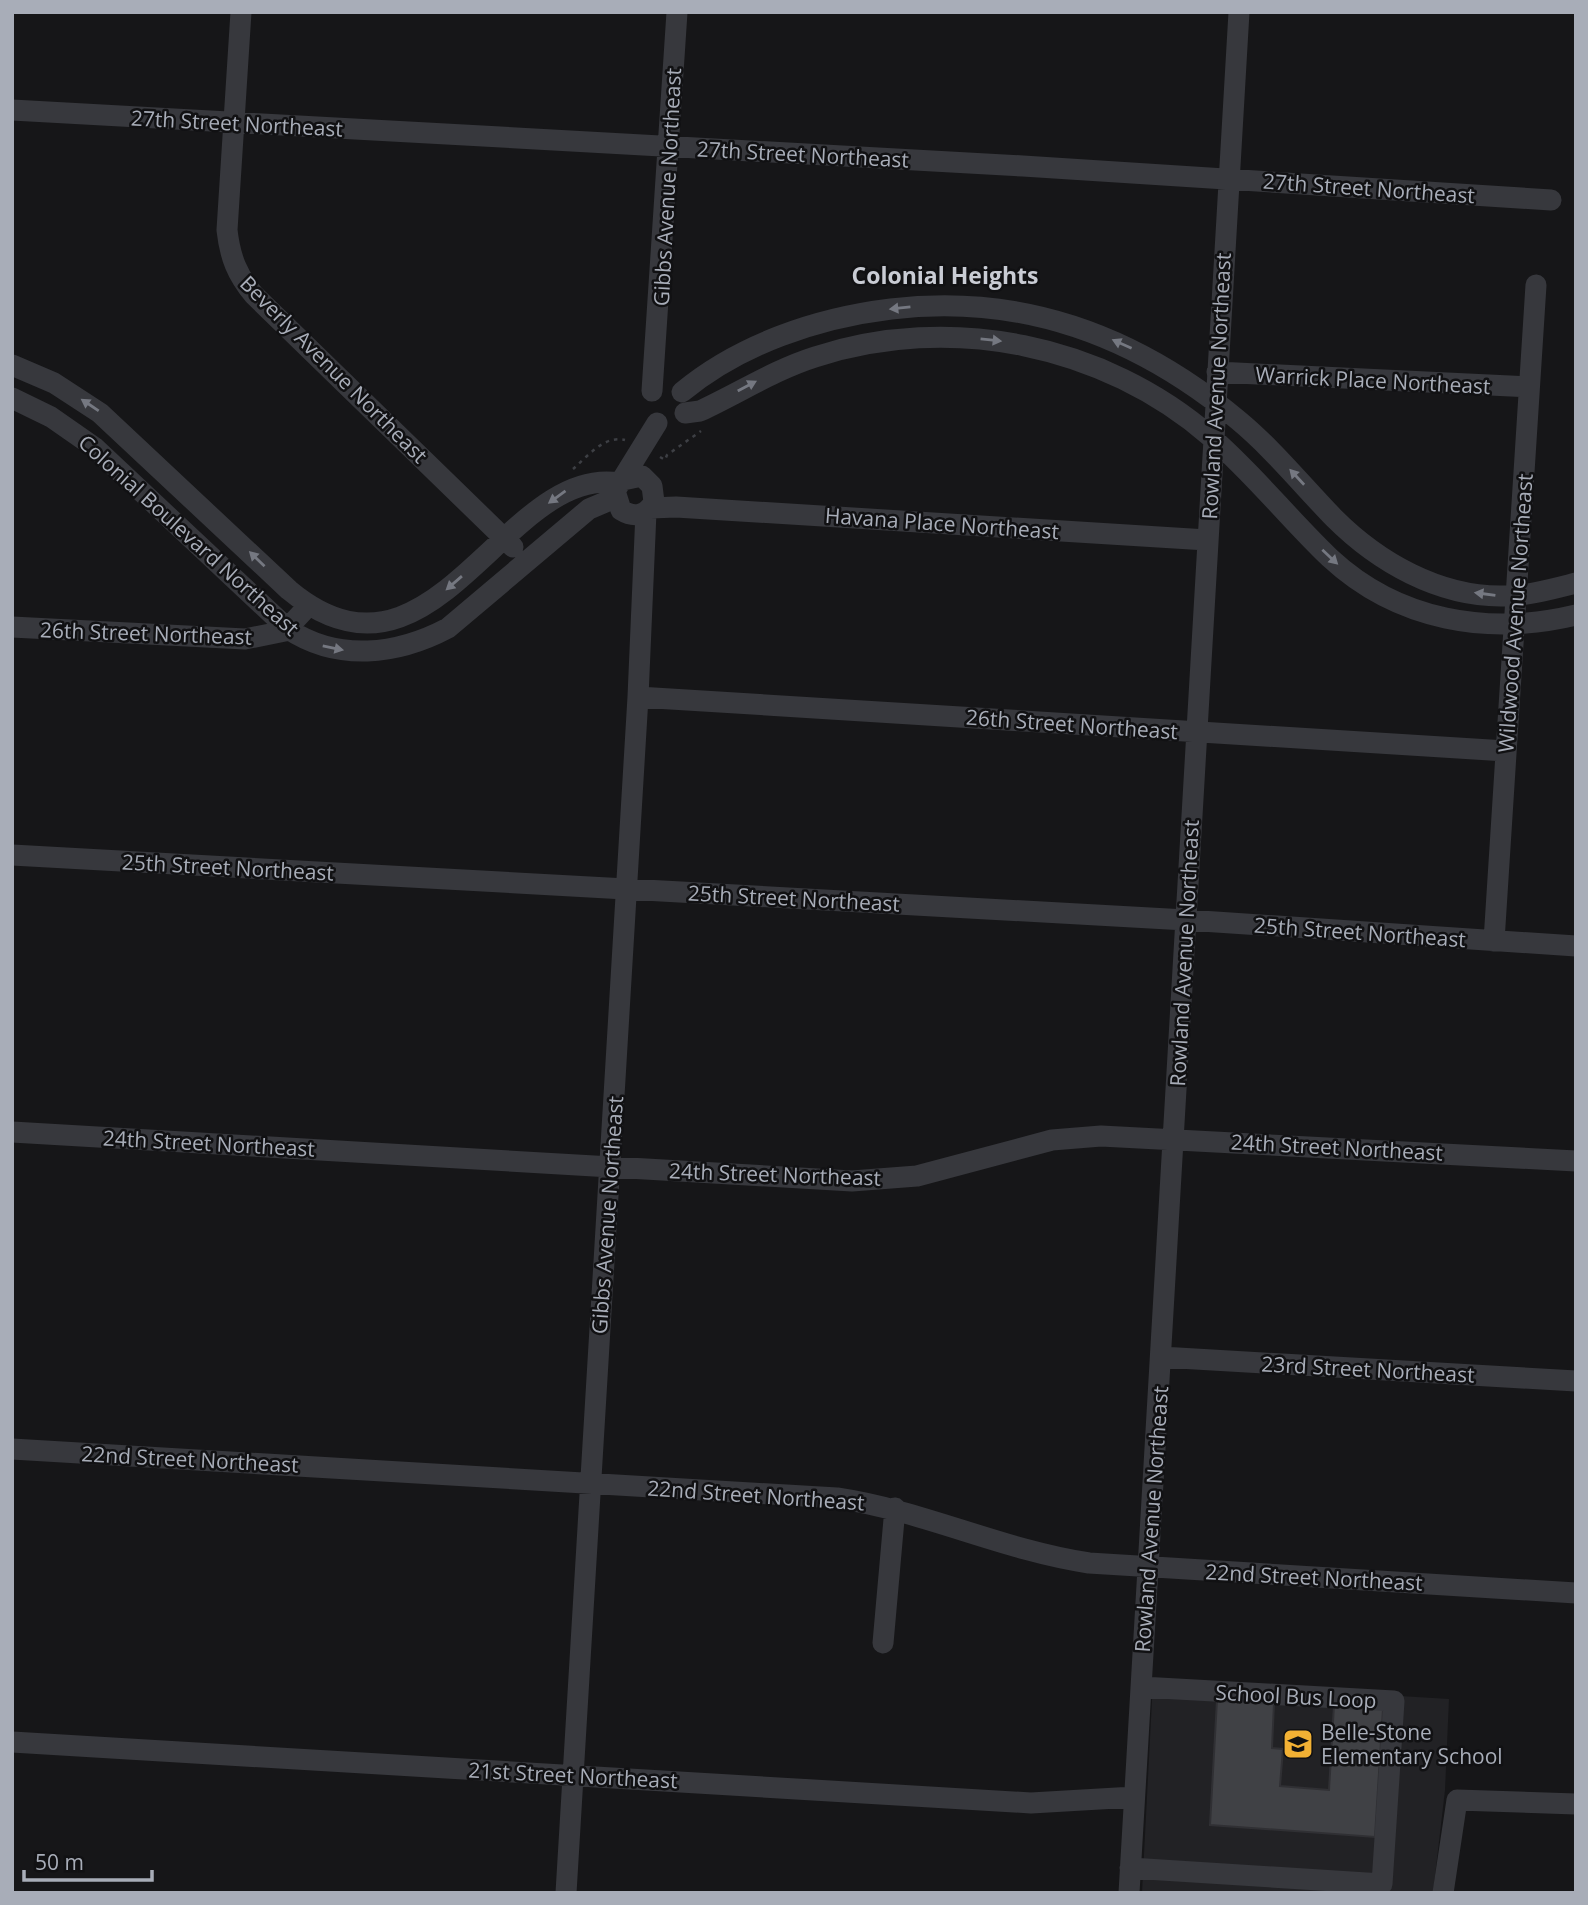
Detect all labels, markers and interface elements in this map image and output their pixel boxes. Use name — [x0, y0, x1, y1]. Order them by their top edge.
street label: Gibbs Avenue Northeast — [647, 67, 687, 307]
street label: 27th Street Northeast — [130, 103, 344, 143]
street label: 27th Street Northeast — [696, 134, 910, 174]
street label: 27th Street Northeast — [1262, 167, 1476, 209]
street label: Rowland Avenue Northeast — [1195, 252, 1237, 520]
district label: Colonial Heights — [852, 259, 1038, 291]
street label: Beverly Avenue Northeast — [234, 269, 434, 469]
one-way arrow — [889, 303, 911, 314]
one-way arrow — [980, 335, 1002, 346]
one-way arrow — [1112, 338, 1132, 350]
street label: Warrick Place Northeast — [1255, 360, 1491, 400]
one-way arrow — [737, 381, 757, 392]
one-way arrow — [80, 399, 99, 412]
street label: Colonial Boulevard Northeast — [73, 428, 305, 642]
one-way arrow — [1289, 469, 1305, 486]
street label: Wildwood Avenue Northeast — [1491, 473, 1539, 753]
one-way arrow — [548, 490, 566, 504]
street label: Havana Place Northeast — [824, 501, 1060, 545]
one-way arrow — [1321, 549, 1339, 565]
one-way arrow — [249, 551, 266, 567]
one-way arrow — [445, 575, 462, 590]
one-way arrow — [1473, 589, 1495, 600]
street label: 26th Street Northeast — [39, 615, 253, 651]
one-way arrow — [322, 643, 344, 654]
street label: 26th Street Northeast — [965, 703, 1179, 745]
street label: Rowland Avenue Northeast — [1163, 819, 1205, 1087]
street label: 25th Street Northeast — [121, 847, 335, 887]
street label: 25th Street Northeast — [687, 878, 901, 918]
street label: 25th Street Northeast — [1253, 911, 1467, 953]
street label: Gibbs Avenue Northeast — [585, 1095, 629, 1335]
street label: 24th Street Northeast — [102, 1123, 316, 1163]
street label: 24th Street Northeast — [1230, 1127, 1444, 1167]
street label: 24th Street Northeast — [668, 1156, 882, 1192]
street label: 23rd Street Northeast — [1261, 1349, 1475, 1389]
street label: Rowland Avenue Northeast — [1128, 1385, 1174, 1653]
street label: 22nd Street Northeast — [81, 1439, 299, 1479]
street label: 22nd Street Northeast — [646, 1473, 866, 1517]
street label: 22nd Street Northeast — [1205, 1557, 1423, 1597]
street label: School Bus Loop — [1215, 1678, 1377, 1714]
place label: Belle-Stone Elementary School — [1321, 1718, 1503, 1770]
school or university icon: Belle-Stone Elementary School — [1281, 1727, 1315, 1761]
street label: 21st Street Northeast — [468, 1756, 678, 1794]
scale bar — [24, 1839, 152, 1883]
text: 50 m — [35, 1848, 84, 1876]

